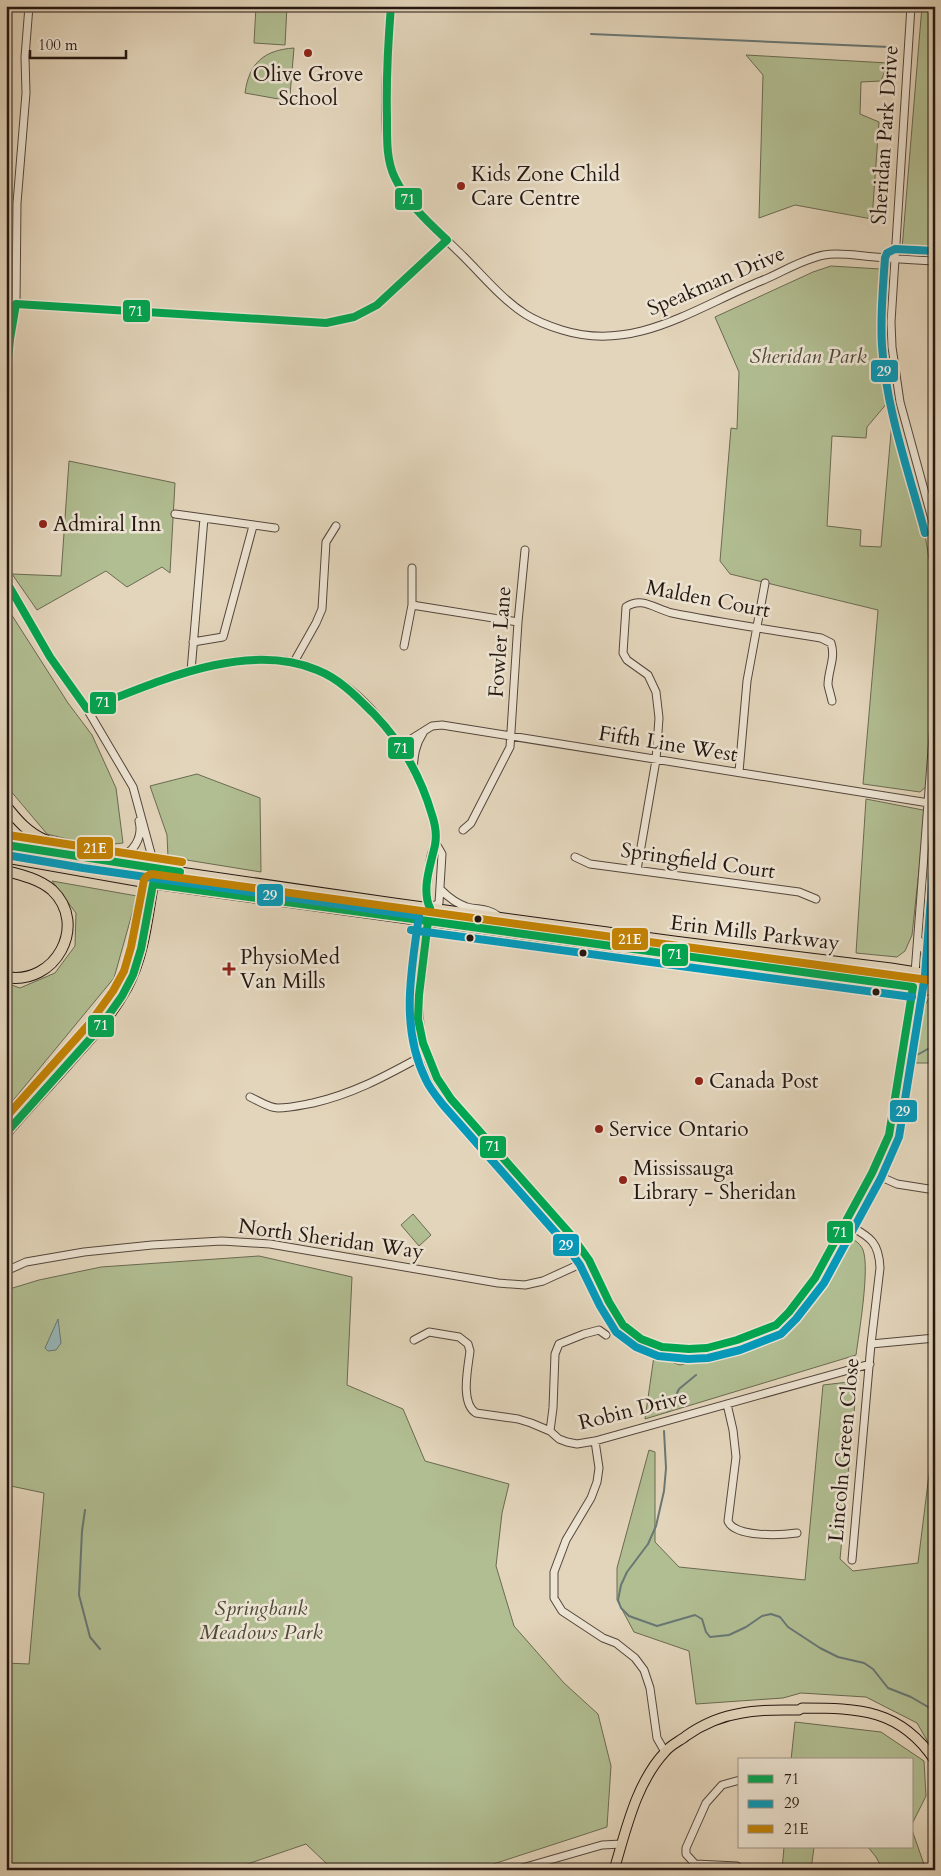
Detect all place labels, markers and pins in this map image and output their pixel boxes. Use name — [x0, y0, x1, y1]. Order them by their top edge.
marker: Olive Grove School — [302, 47, 314, 59]
place label: Olive Grove School — [253, 60, 364, 113]
place label: Kids Zone Child Care Centre — [471, 160, 620, 213]
marker: Kids Zone Child Care Centre — [455, 180, 467, 192]
place label: Admiral Inn — [53, 510, 162, 539]
marker: Admiral Inn — [37, 518, 49, 530]
unlabelled marker — [473, 914, 483, 924]
unlabelled marker — [465, 933, 475, 943]
place label: PhysioMed Van Mills — [240, 943, 340, 996]
unlabelled marker — [578, 948, 588, 958]
marker: PhysioMed Van Mills — [222, 962, 236, 976]
unlabelled marker — [871, 987, 881, 997]
place label: Canada Post — [709, 1067, 819, 1096]
marker: Canada Post — [693, 1075, 705, 1087]
place label: Service Ontario — [609, 1115, 749, 1144]
marker: Service Ontario — [593, 1123, 605, 1135]
place label: Mississauga Library - Sheridan — [633, 1154, 796, 1207]
marker: Mississauga Library - Sheridan — [617, 1174, 629, 1186]

